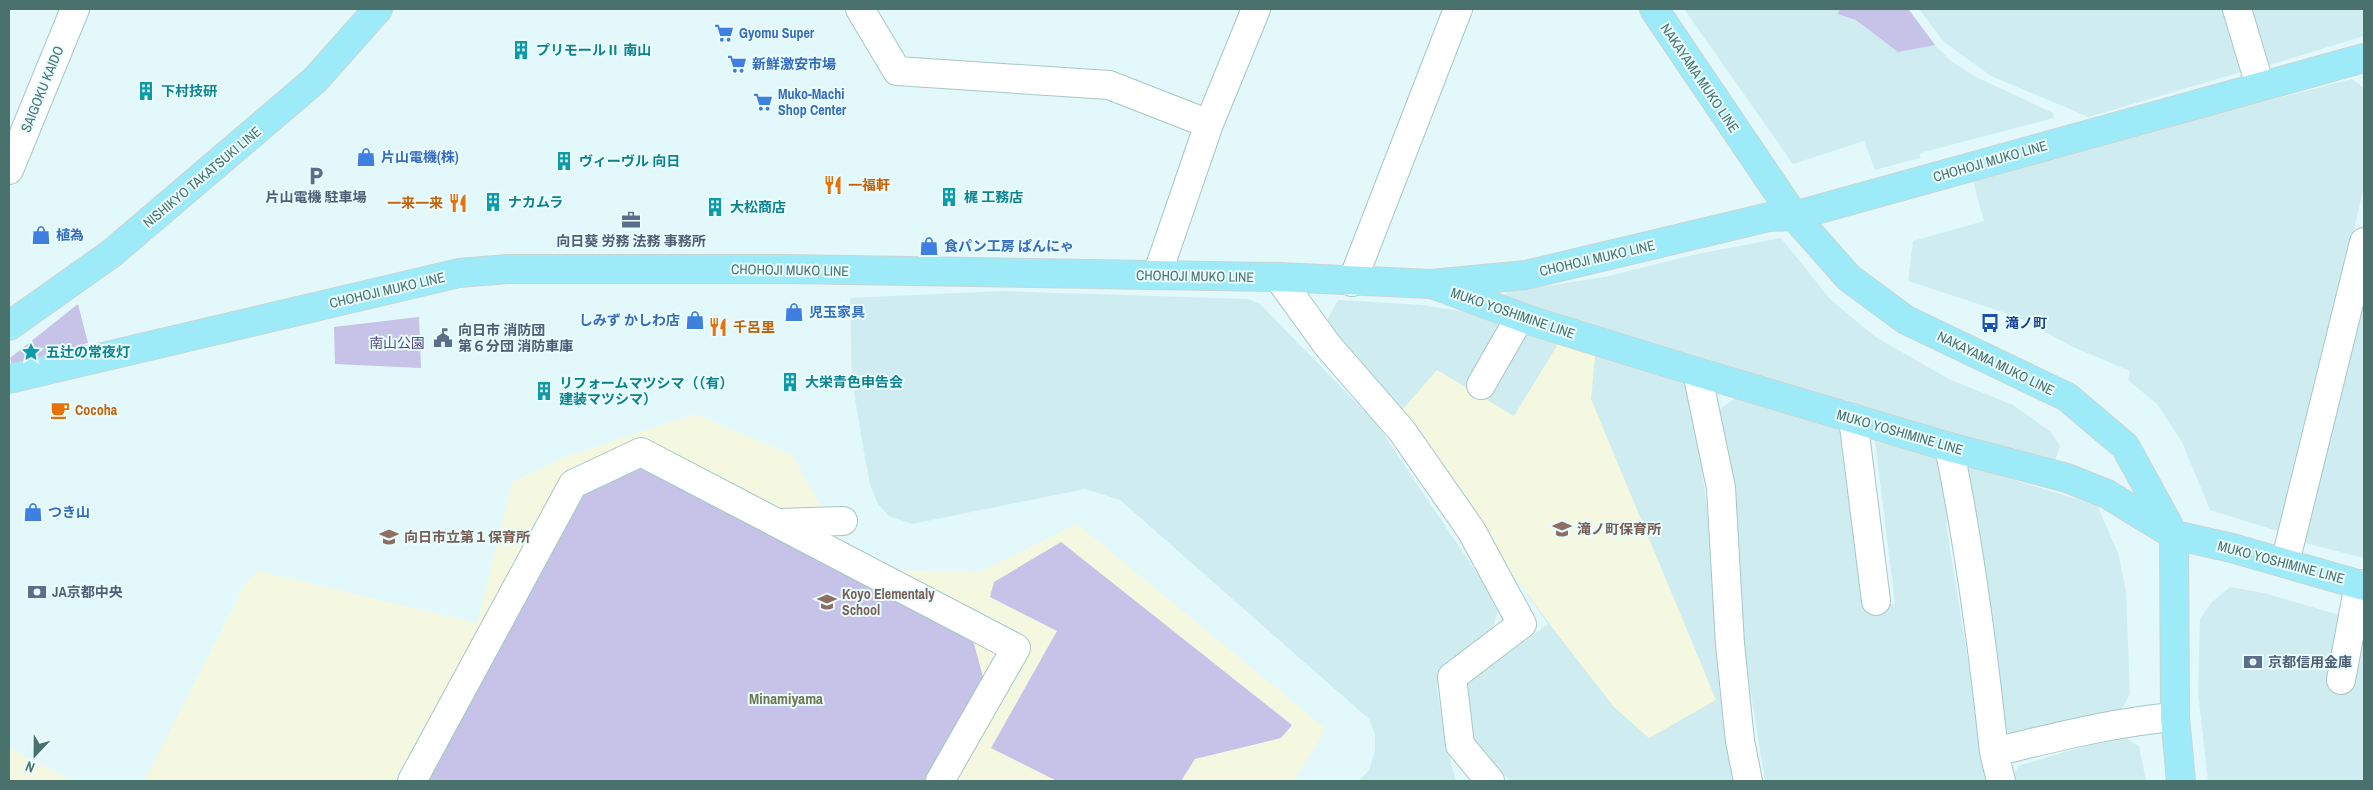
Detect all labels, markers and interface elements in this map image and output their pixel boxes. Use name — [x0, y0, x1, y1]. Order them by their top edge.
street label: NAKAYAMA MUKO LINE — [1657, 20, 1743, 136]
supermarket icon: Gyomu Super — [713, 22, 735, 44]
place label: Gyomu Super — [739, 24, 815, 42]
building icon: プリモールⅡ 南山 — [510, 39, 532, 61]
place label: プリモールⅡ 南山 — [536, 41, 651, 59]
street label: SAIGOKU KAIDO — [17, 43, 67, 135]
supermarket icon: 新鮮激安市場 — [726, 53, 748, 75]
place label: 新鮮激安市場 — [752, 55, 836, 73]
building icon: 下村技研 — [135, 80, 157, 102]
place label: 下村技研 — [161, 82, 217, 100]
place label: Muko-Machi Shop Center — [778, 85, 847, 119]
supermarket icon: Muko-Machi Shop Center — [752, 91, 774, 113]
street label: NISHIKYO TAKATSUKI LINE — [139, 122, 265, 232]
street label: CHOHOJI MUKO LINE — [1931, 136, 2049, 186]
shop icon: 片山電機(株) — [355, 146, 377, 168]
place label: 片山電機(株) — [381, 148, 459, 166]
building icon: ヴィーヴル 向日 — [553, 150, 575, 172]
place label: ヴィーヴル 向日 — [579, 152, 680, 170]
parking icon: 片山電機 駐車場 — [305, 165, 327, 187]
restaurant icon: 一福軒 — [822, 174, 844, 196]
place label: 一福軒 — [848, 176, 890, 194]
building icon: 梶 工務店 — [938, 186, 960, 208]
place label: 片山電機 駐車場 — [265, 188, 367, 206]
place label: 梶 工務店 — [964, 188, 1023, 206]
building icon: ナカムラ — [482, 191, 504, 213]
restaurant icon: 一来一来 — [447, 192, 469, 214]
place label: ナカムラ — [508, 193, 563, 211]
place label: 一来一来 — [387, 194, 443, 212]
building icon: 大松商店 — [704, 196, 726, 218]
place label: 大松商店 — [730, 198, 786, 216]
office icon: 向日葵 労務 法務 事務所 — [620, 209, 642, 231]
shop icon: 植為 — [30, 224, 52, 246]
place label: 植為 — [56, 226, 84, 244]
place label: 向日葵 労務 法務 事務所 — [556, 232, 706, 250]
shop icon: 食パン工房 ぱんにゃ — [918, 235, 940, 257]
street label: CHOHOJI MUKO LINE — [1537, 236, 1657, 280]
place label: 食パン工房 ぱんにゃ — [944, 237, 1074, 255]
street label: CHOHOJI MUKO LINE — [731, 260, 849, 280]
street label: CHOHOJI MUKO LINE — [1136, 266, 1254, 286]
street label: CHOHOJI MUKO LINE — [327, 268, 447, 312]
street label: MUKO YOSHIMINE LINE — [1448, 283, 1578, 343]
shop icon: 児玉家具 — [783, 301, 805, 323]
place label: 児玉家具 — [809, 303, 865, 321]
shop icon: しみず かしわ店 — [684, 309, 706, 331]
place label: しみず かしわ店 — [579, 311, 680, 329]
bus stop icon: 滝ノ町 — [1979, 312, 2001, 334]
place label: 滝ノ町 — [2005, 314, 2047, 332]
restaurant icon: 千呂里 — [707, 316, 729, 338]
place label: 千呂里 — [733, 318, 775, 336]
place label: 向日市 消防団 第６分団 消防車庫 — [458, 321, 573, 355]
public building icon: 向日市 消防団 第６分団 消防車庫 — [432, 327, 454, 349]
street label: NAKAYAMA MUKO LINE — [1935, 327, 2057, 399]
park label: 南山公園 — [369, 334, 425, 352]
place icon: 五辻の常夜灯 — [20, 341, 42, 363]
place label: 五辻の常夜灯 — [46, 343, 130, 361]
building icon: 大栄青色申告会 — [779, 371, 801, 393]
place label: 大栄青色申告会 — [805, 373, 903, 391]
place label: リフォームマツシマ（（有） 建装マツシマ） — [559, 374, 734, 408]
building icon: リフォームマツシマ（（有） 建装マツシマ） — [533, 380, 555, 402]
cafe icon: Cocoha — [49, 399, 71, 421]
place label: Cocoha — [75, 401, 118, 419]
street label: MUKO YOSHIMINE LINE — [1835, 405, 1965, 459]
shop icon: つき山 — [22, 501, 44, 523]
place label: つき山 — [48, 503, 90, 521]
school or university icon: 滝ノ町保育所 — [1551, 518, 1573, 540]
place label: 滝ノ町保育所 — [1577, 520, 1661, 538]
school or university icon: 向日市立第１保育所 — [378, 526, 400, 548]
place label: 向日市立第１保育所 — [404, 528, 530, 546]
street label: MUKO YOSHIMINE LINE — [2216, 536, 2346, 588]
bank icon: JA京都中央 — [26, 581, 48, 603]
place label: JA京都中央 — [52, 583, 123, 601]
place label: Koyo Elementaly School — [842, 585, 935, 619]
school or university icon: Koyo Elementaly School — [816, 591, 838, 613]
bank icon: 京都信用金庫 — [2242, 651, 2264, 673]
place label: 京都信用金庫 — [2268, 653, 2352, 671]
district label: Minamiyama — [749, 688, 823, 709]
north arrow — [10, 730, 60, 780]
text: N — [23, 757, 37, 777]

